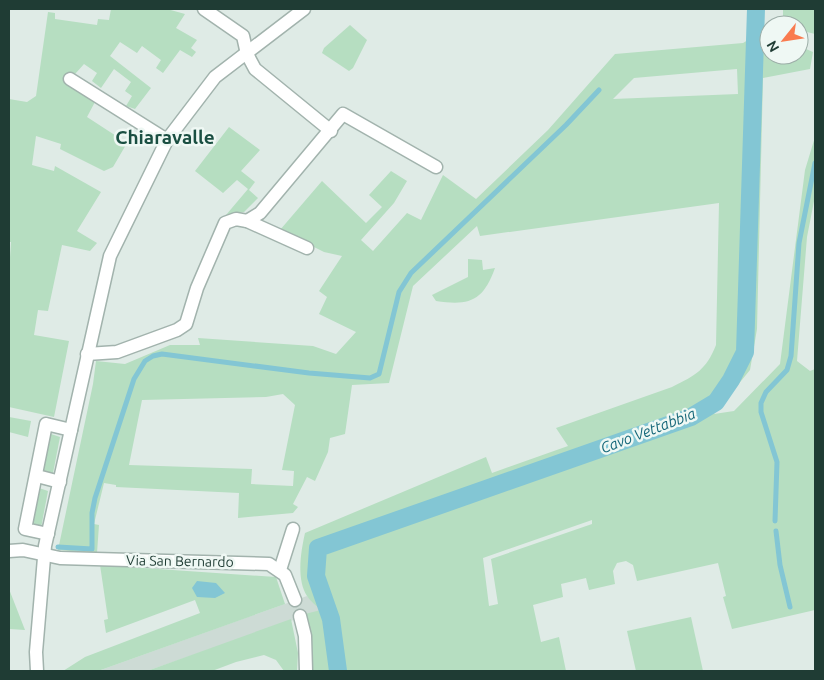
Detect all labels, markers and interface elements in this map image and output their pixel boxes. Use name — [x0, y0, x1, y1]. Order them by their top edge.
north arrow — [759, 15, 809, 65]
text: N — [763, 38, 782, 55]
district label: Chiaravalle — [115, 126, 215, 148]
water label: Cavo Vettabbia — [598, 405, 698, 456]
street label: Via San Bernardo — [126, 552, 234, 570]

